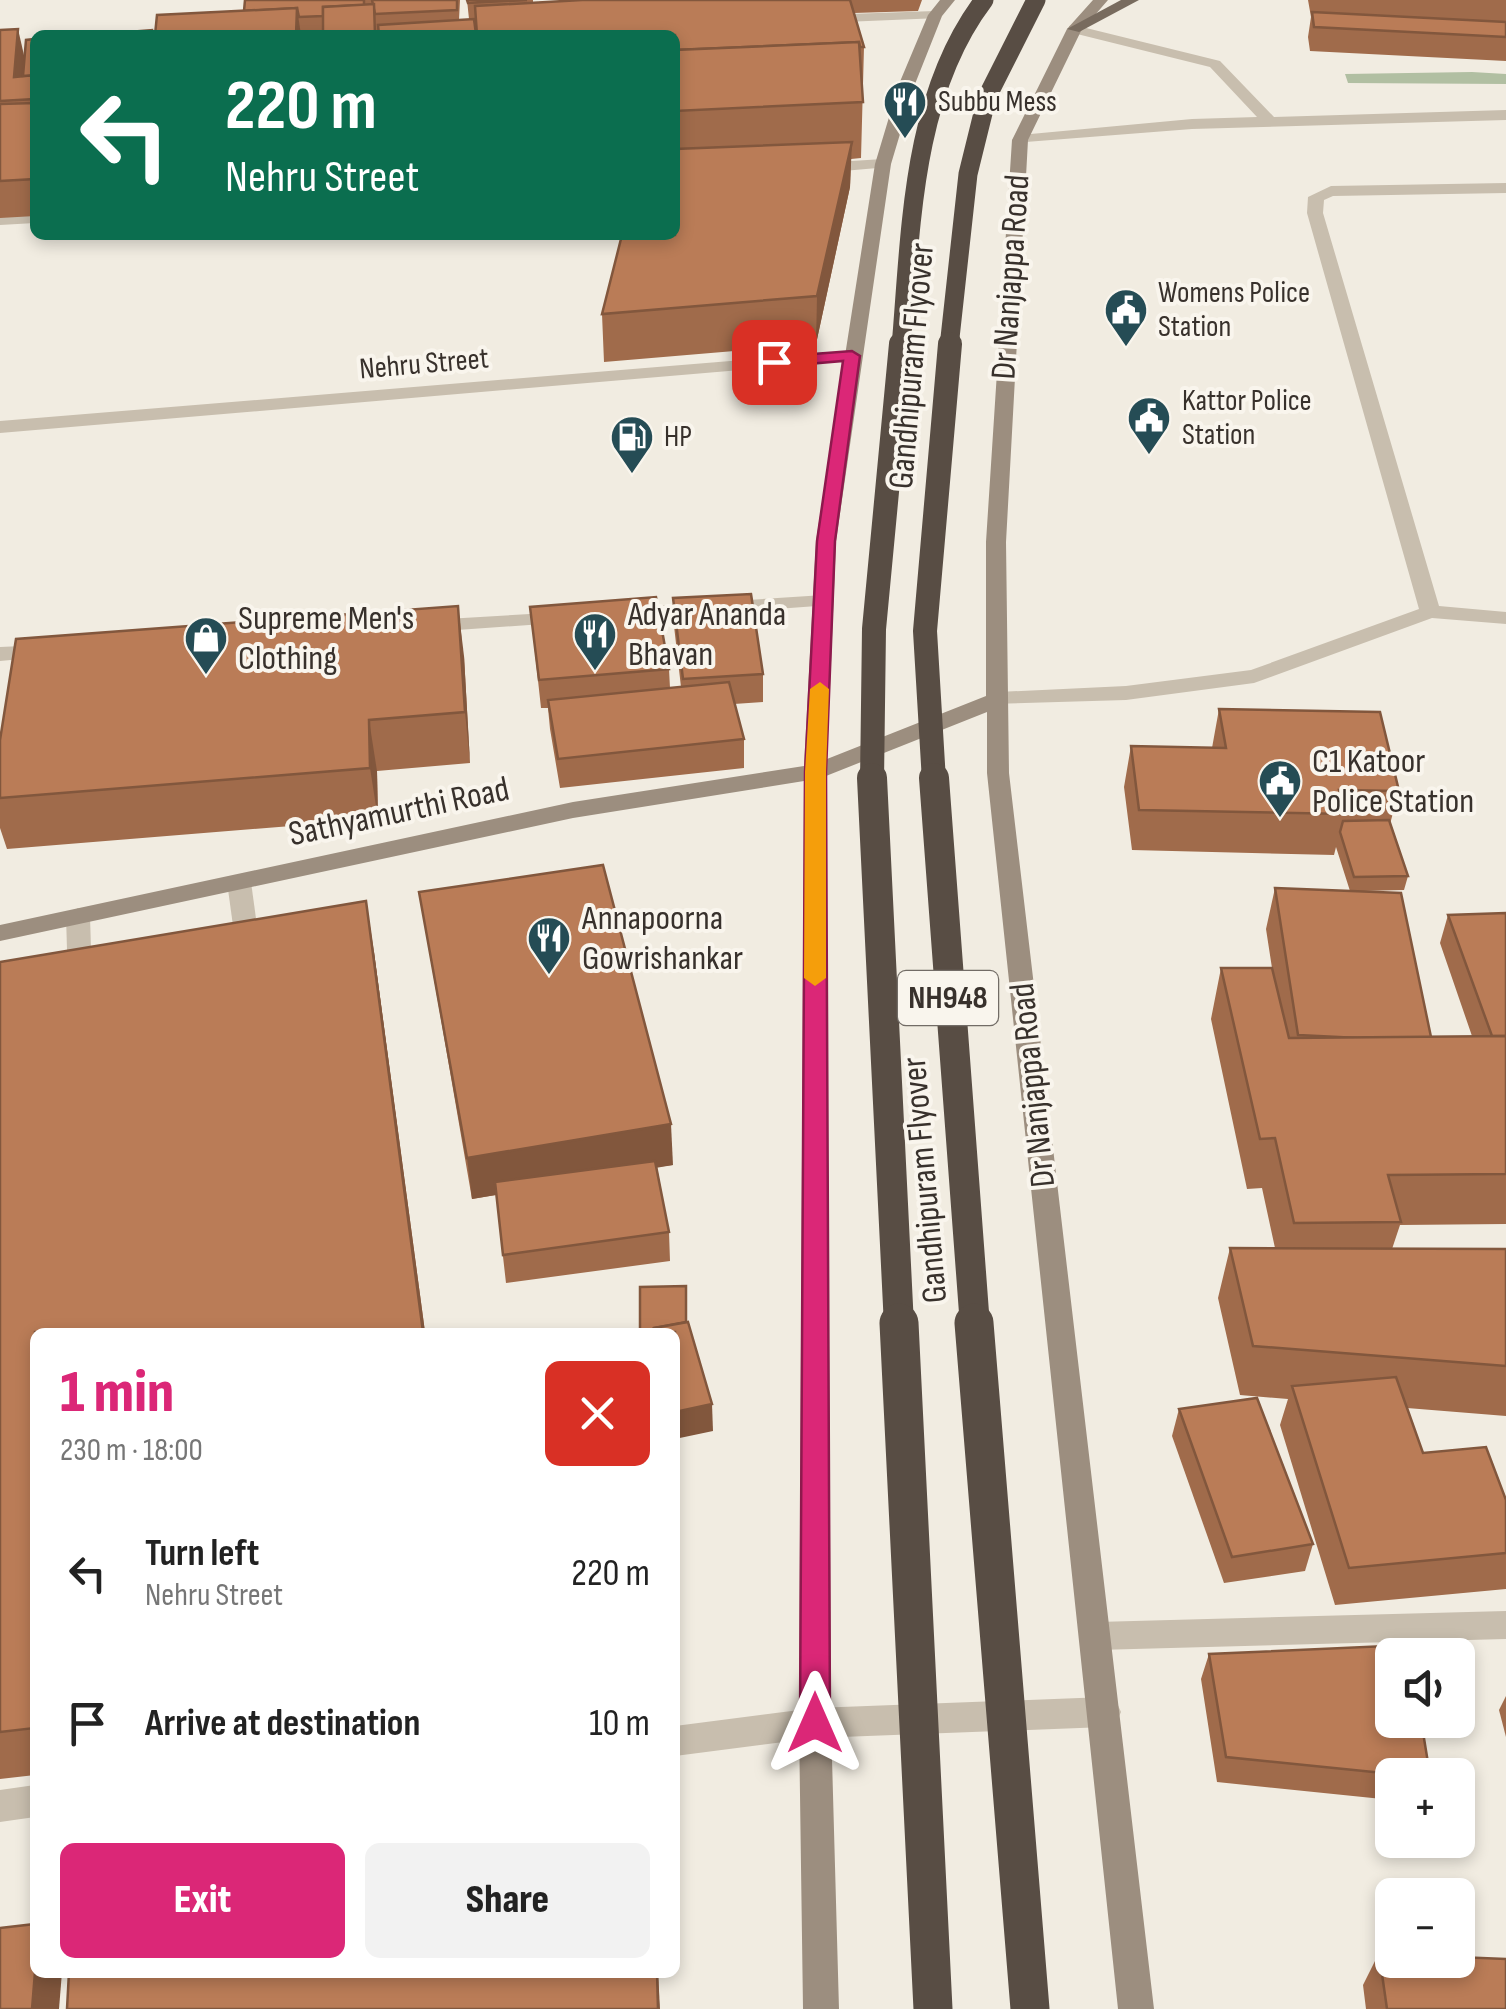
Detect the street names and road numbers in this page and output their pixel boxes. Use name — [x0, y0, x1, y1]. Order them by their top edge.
street label: Dr Nanjappa Road — [982, 173, 1040, 381]
street label: Gandhipuram Flyover — [880, 241, 944, 491]
street label: Nehru Street — [358, 340, 490, 388]
street label: Sathyamurthi Road — [285, 768, 513, 856]
road number: NH948 — [898, 971, 998, 1025]
street label: Dr Nanjappa Road — [1001, 981, 1065, 1189]
street label: Gandhipuram Flyover — [893, 1055, 957, 1305]

